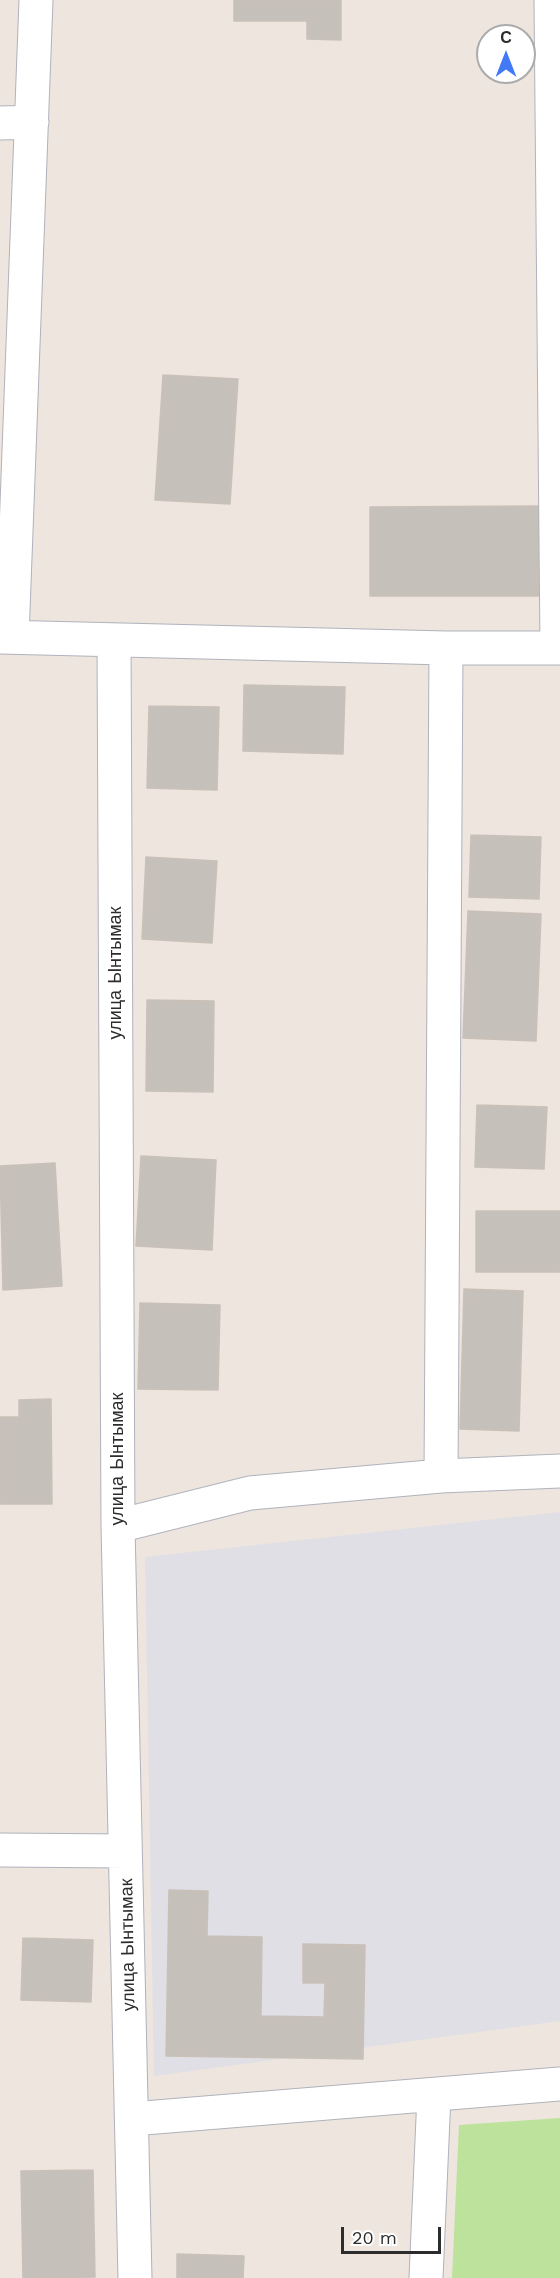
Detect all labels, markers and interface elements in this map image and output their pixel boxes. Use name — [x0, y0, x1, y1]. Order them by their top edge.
north arrow — [476, 24, 536, 84]
text: С — [500, 28, 512, 47]
street label: улица Ынтымак — [105, 907, 127, 1039]
street label: улица Ынтымак — [107, 1393, 129, 1525]
street label: улица Ынтымак — [116, 1878, 140, 2012]
scale bar — [344, 2215, 444, 2253]
text: 20 m — [352, 2227, 397, 2248]

